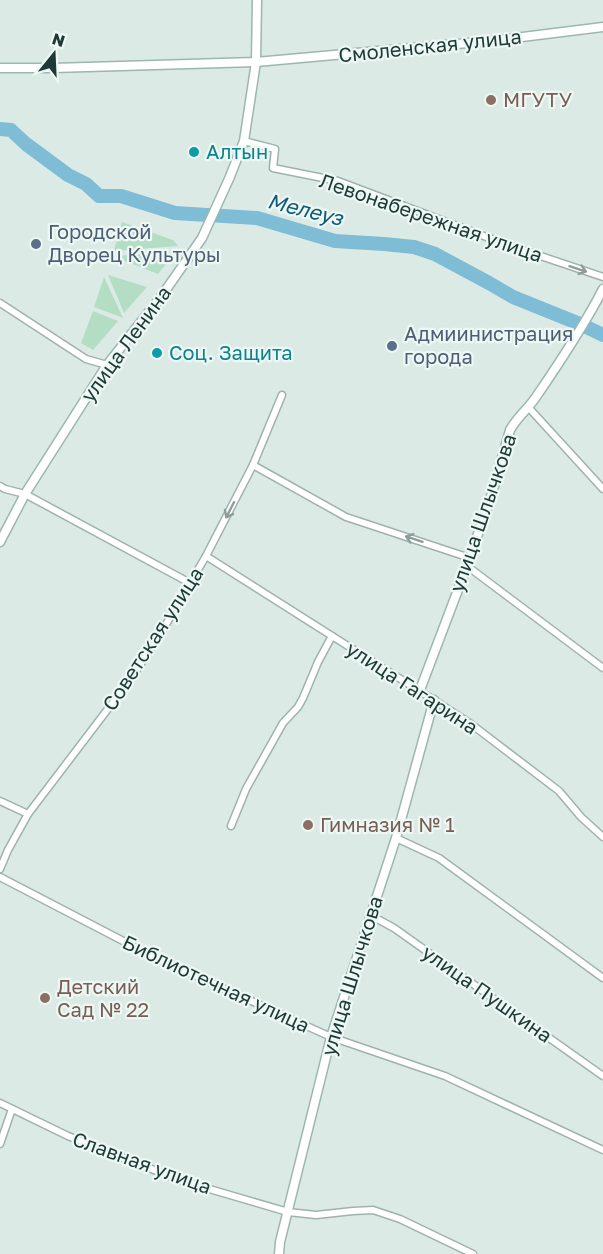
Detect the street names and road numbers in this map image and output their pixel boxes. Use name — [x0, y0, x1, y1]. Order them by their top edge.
street label: Смоленская улица — [337, 23, 523, 67]
street label: Левонабережная улица — [317, 168, 546, 267]
street label: улица Ленина — [75, 281, 175, 406]
street label: улица Шлычкова — [444, 430, 520, 595]
street label: Советская улица — [97, 562, 208, 715]
street label: улица Гагарина — [342, 636, 483, 739]
street label: улица Шлычкова — [315, 893, 387, 1059]
street label: Библиотечная улица — [119, 929, 314, 1037]
street label: улица Пушкина — [418, 939, 557, 1047]
street label: Славная улица — [70, 1126, 215, 1198]

